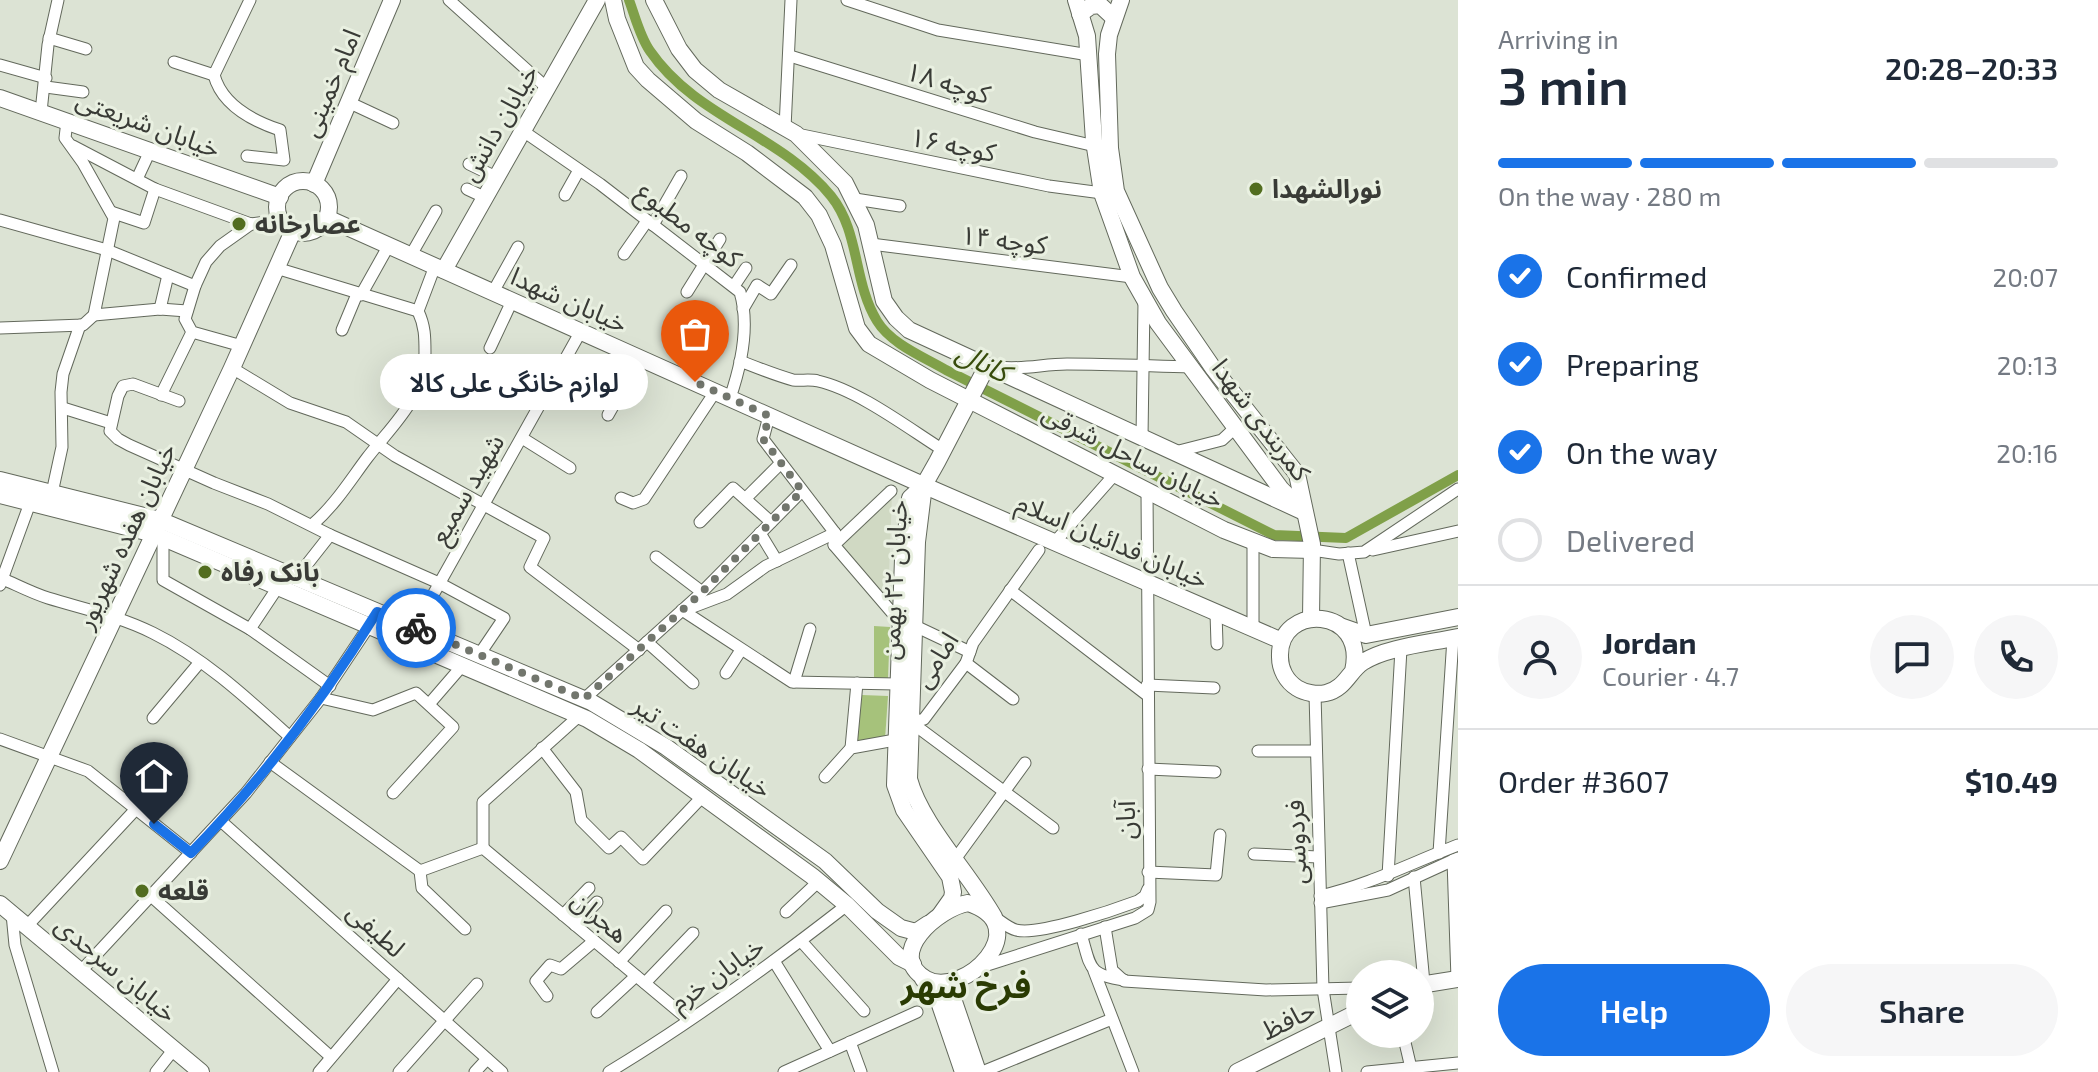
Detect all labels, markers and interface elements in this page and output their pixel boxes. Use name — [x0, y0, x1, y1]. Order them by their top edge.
text: Arriving in — [1498, 23, 1619, 54]
street label: امام خمینی — [293, 24, 372, 143]
text: 20:28–20:33 — [1885, 50, 2058, 86]
text: 3 min — [1498, 53, 1629, 115]
street label: کوچه ۱۸ — [902, 54, 995, 112]
street label: خیابان دانش — [452, 58, 544, 187]
street label: خیابان شریعتی — [72, 82, 225, 164]
street label: کوچه ۱۶ — [907, 120, 999, 170]
place label: نورالشهدا — [1272, 172, 1382, 204]
street label: کوچه مطبوع — [628, 174, 749, 277]
marker: نورالشهدا — [1247, 180, 1265, 198]
text: On the way · 280 m — [1498, 180, 1721, 211]
place label: عصارخانه — [255, 207, 361, 239]
marker: عصارخانه — [230, 215, 248, 233]
street label: کوچه ۱۴ — [959, 218, 1049, 262]
icon: check — [1498, 254, 1542, 298]
text: Confirmed — [1566, 258, 1707, 294]
street label: خیابان شهدا — [506, 259, 633, 339]
text: 20:07 — [1993, 261, 2058, 292]
pin — [661, 300, 729, 382]
icon: bag — [673, 312, 717, 356]
water label: کانال — [951, 334, 1020, 392]
icon: check — [1498, 342, 1542, 386]
text: Preparing — [1566, 346, 1699, 382]
text: 20:13 — [1997, 349, 2058, 380]
street label: کمربندی شهدا — [1206, 352, 1318, 487]
callout: لوازم خانگی علی کالا — [379, 354, 647, 410]
text: لوازم خانگی علی کالا — [409, 366, 619, 397]
street label: خیابان ساحل شرقی — [1037, 396, 1230, 515]
street label: شهید سمیع — [422, 428, 515, 552]
icon: check — [1498, 430, 1542, 474]
text: On the way — [1566, 434, 1718, 470]
text: 20:16 — [1996, 437, 2058, 468]
street label: خیابان هفده شهریور — [68, 438, 182, 634]
street label: خیابان فدائیان اسلام — [1010, 485, 1213, 599]
street label: خیابان ۲۲ بهمن — [873, 499, 913, 661]
text: Delivered — [1566, 522, 1695, 558]
place label: بانک رفاه — [221, 555, 320, 587]
marker: بانک رفاه — [196, 563, 214, 581]
courier — [376, 588, 456, 668]
icon: bike — [394, 606, 438, 650]
button: person — [1498, 615, 1582, 699]
button: chat — [1870, 615, 1954, 699]
button: phone — [1974, 615, 2058, 699]
text: Jordan — [1602, 624, 1697, 660]
street label: امامی — [906, 625, 965, 693]
text: Courier · 4.7 — [1602, 660, 1739, 691]
street label: خیابان هفت تیر — [626, 687, 778, 804]
pin — [120, 742, 188, 824]
icon: home — [132, 754, 176, 798]
text: Order #3607 — [1498, 763, 1669, 799]
text: $10.49 — [1965, 763, 2058, 799]
street label: آبان — [1109, 799, 1141, 839]
street label: فردوسی — [1278, 799, 1312, 885]
place label: قلعه — [158, 874, 209, 905]
marker: قلعه — [133, 882, 151, 900]
street label: هجران — [565, 883, 636, 949]
street label: لطیفی — [341, 895, 412, 964]
street label: خیابان سرحدی — [49, 908, 184, 1028]
street label: خیابان خرم — [663, 929, 773, 1021]
map controls — [1346, 960, 1434, 1048]
button: layers — [1346, 960, 1434, 1048]
district label: فرخ شهر — [899, 964, 1031, 1011]
button: Help — [1498, 964, 1770, 1056]
button: Share — [1786, 964, 2058, 1056]
street label: حافظ — [1255, 992, 1319, 1045]

